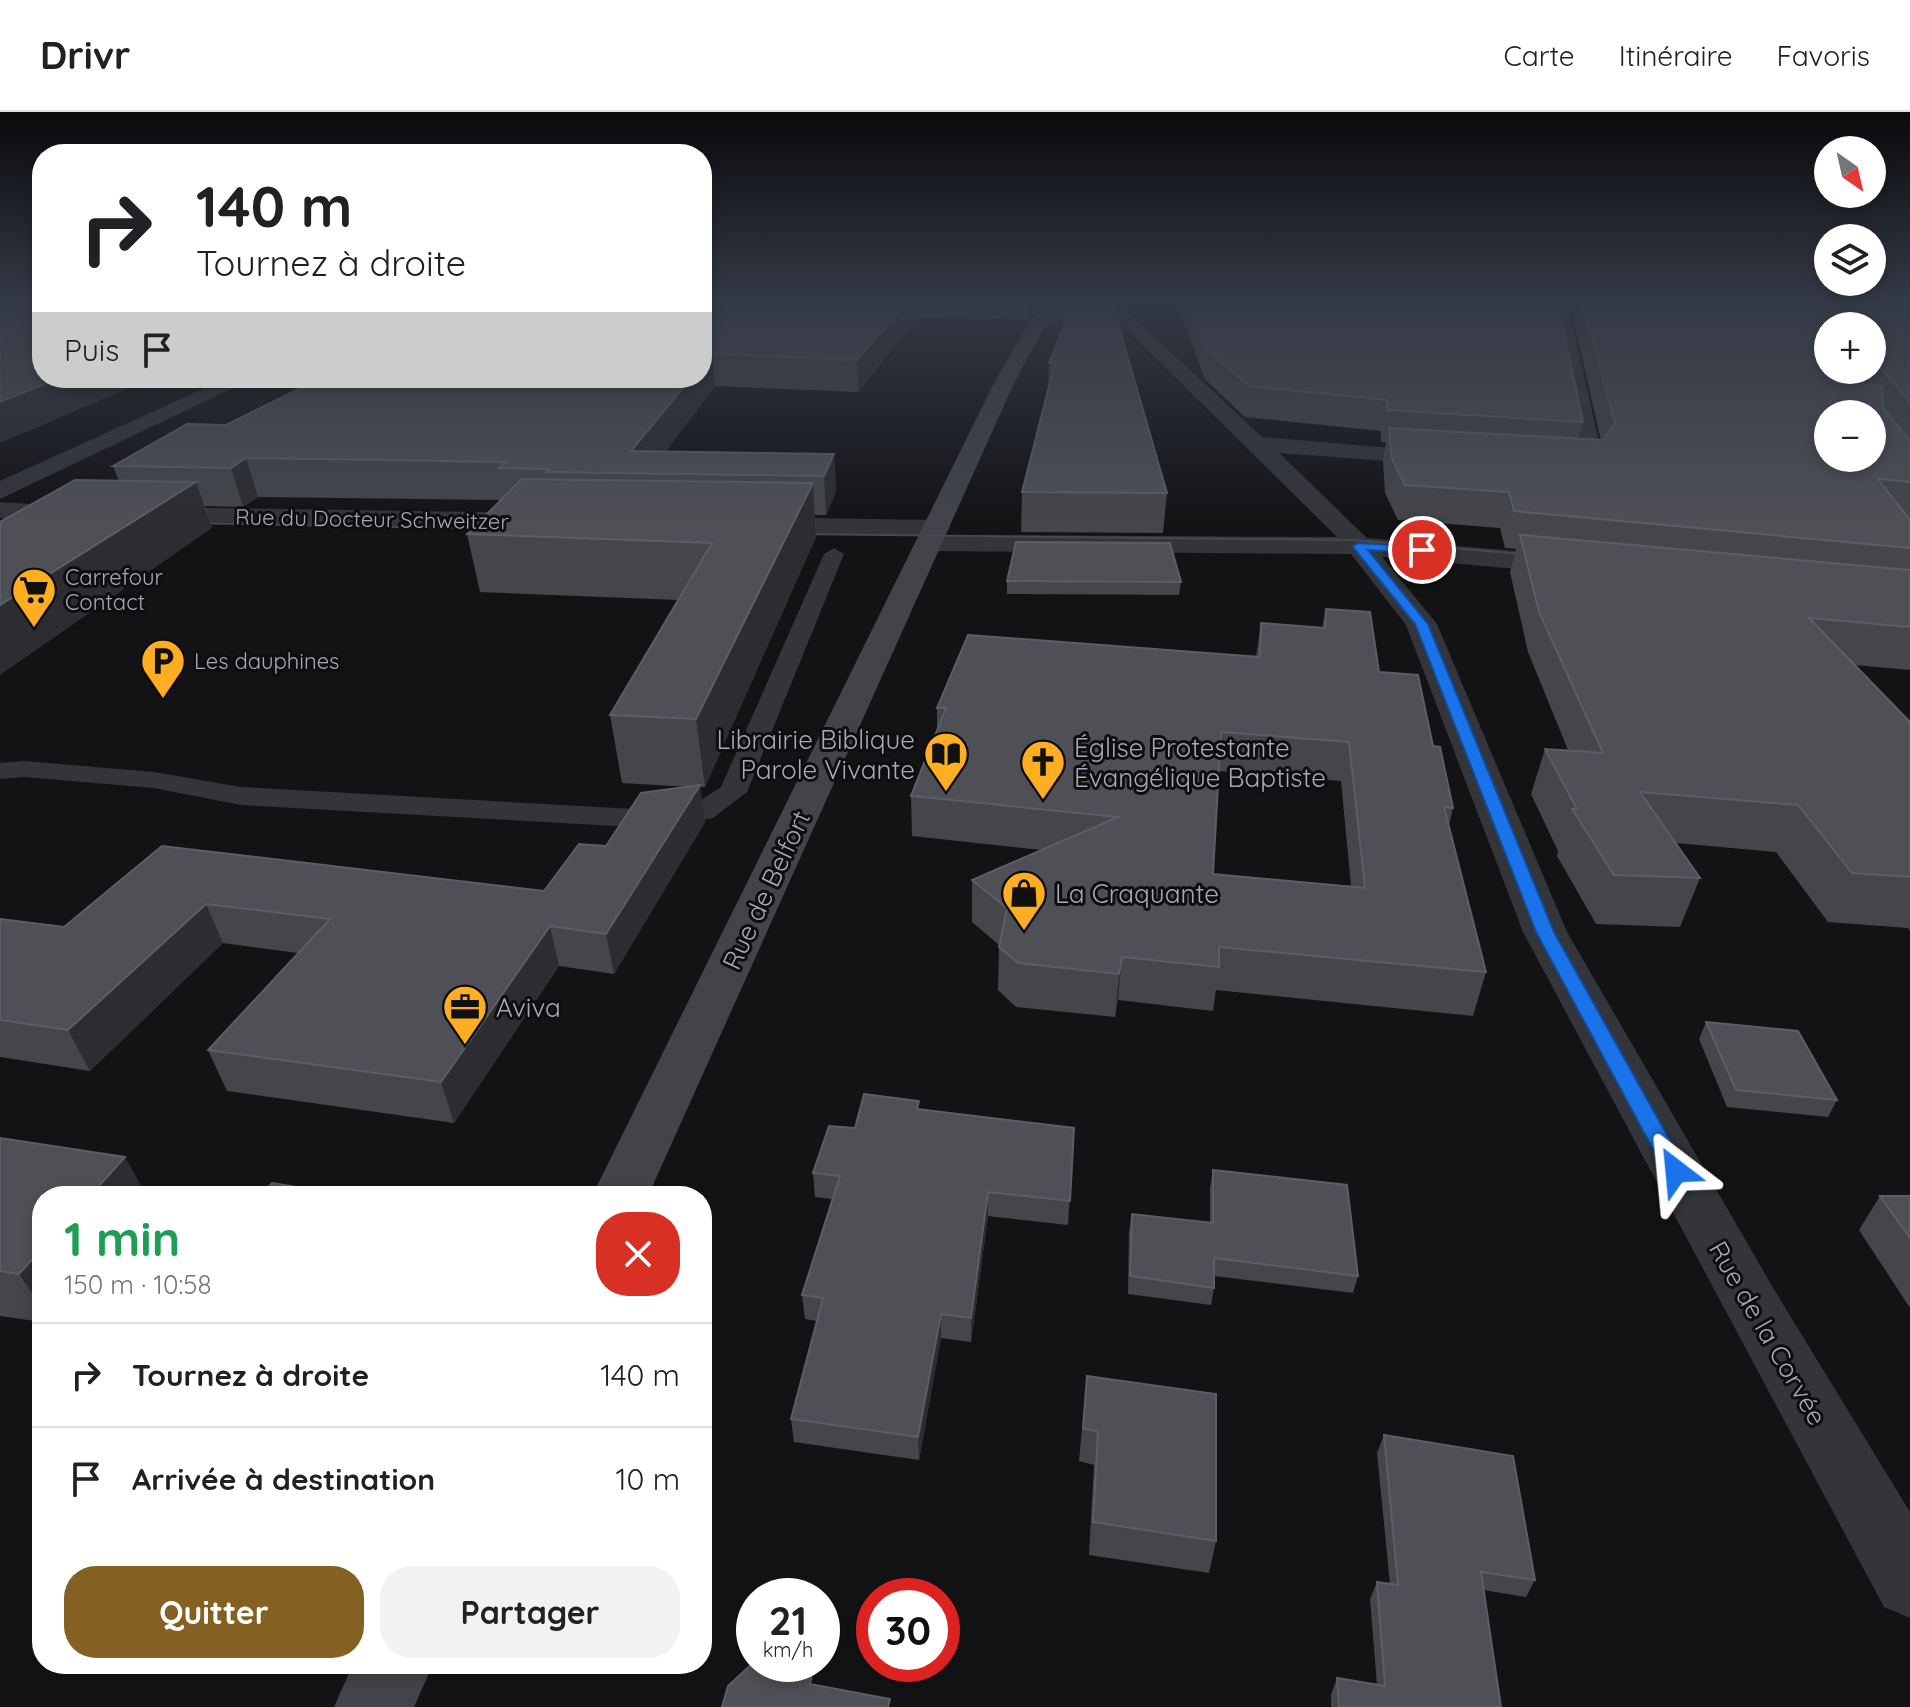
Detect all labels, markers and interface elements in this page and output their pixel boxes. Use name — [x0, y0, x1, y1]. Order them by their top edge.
text: Drivr — [40, 31, 130, 79]
text: Carte — [1503, 38, 1575, 73]
text: Itinéraire — [1619, 38, 1733, 73]
text: Favoris — [1777, 38, 1870, 73]
north arrow — [1814, 136, 1886, 208]
map controls — [1814, 136, 1886, 472]
text: 140 m — [196, 171, 352, 241]
icon: right — [64, 176, 168, 280]
button: layers — [1814, 224, 1886, 296]
text: Tournez à droite — [196, 240, 466, 285]
button: + — [1814, 312, 1886, 384]
icon: arrive — [135, 328, 179, 372]
text: Puis — [64, 331, 119, 369]
button: − — [1814, 400, 1886, 472]
street label: Rue du Docteur Schweitzer — [235, 503, 510, 535]
pin — [1388, 516, 1456, 584]
icon: arrive — [1400, 528, 1444, 572]
place label: Carrefour Contact — [65, 563, 163, 616]
supermarket icon: Carrefour Contact — [10, 566, 58, 629]
parking icon: Les dauphines — [139, 637, 187, 700]
place label: Les dauphines — [194, 647, 339, 675]
place label: Librairie Biblique Parole Vivante — [716, 723, 915, 786]
library icon: Librairie Biblique Parole Vivante — [922, 730, 970, 793]
place label: Église Protestante Évangélique Baptiste — [1074, 731, 1326, 794]
church icon: Église Protestante Évangélique Baptiste — [1019, 738, 1067, 801]
street label: Rue de Belfort — [715, 805, 817, 975]
shop icon: La Craquante — [1000, 869, 1048, 932]
place label: La Craquante — [1055, 877, 1219, 910]
office icon: Aviva — [441, 983, 489, 1046]
place label: Aviva — [496, 991, 561, 1024]
position arrow — [1634, 1129, 1718, 1213]
text: 1 min — [64, 1208, 180, 1268]
button: close — [596, 1212, 680, 1296]
street label: Rue de la Corvée — [1702, 1235, 1834, 1431]
text: 150 m · 10:58 — [64, 1268, 212, 1301]
icon: right — [64, 1353, 108, 1397]
text: Tournez à droite — [132, 1356, 369, 1394]
text: 140 m — [600, 1356, 680, 1394]
icon: arrive — [64, 1457, 108, 1501]
text: Arrivée à destination — [132, 1460, 435, 1498]
text: 10 m — [616, 1460, 680, 1498]
button: Quitter — [64, 1566, 364, 1658]
button: Partager — [380, 1566, 680, 1658]
speed limit sign: 30 — [856, 1578, 960, 1682]
text: 21 — [769, 1595, 807, 1645]
text: km/h — [763, 1637, 813, 1662]

